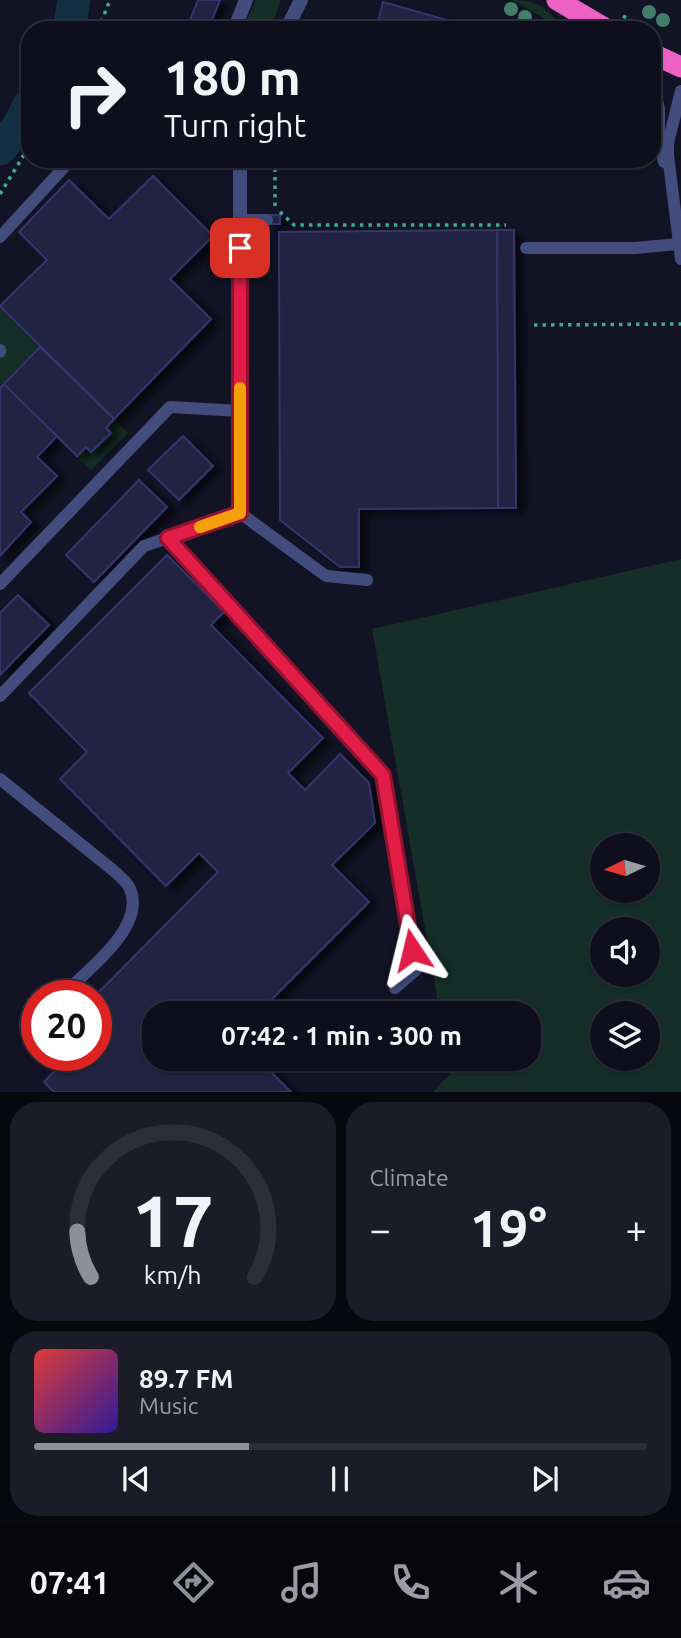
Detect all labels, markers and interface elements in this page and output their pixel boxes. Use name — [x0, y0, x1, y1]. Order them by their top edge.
icon: right — [49, 49, 140, 140]
text: 180 m — [164, 49, 301, 104]
text: Turn right — [164, 107, 306, 143]
pin — [210, 218, 270, 278]
icon: arrive — [221, 229, 259, 267]
north arrow — [590, 833, 660, 903]
map controls — [590, 833, 660, 1071]
position arrow — [375, 913, 449, 987]
button: sound — [590, 917, 660, 987]
speed limit sign: 20 — [21, 980, 112, 1071]
button: layers — [590, 1001, 660, 1071]
text: 07:42 · 1 min · 300 m — [221, 1021, 462, 1050]
text: Climate — [370, 1165, 449, 1190]
text: 17 — [132, 1180, 214, 1262]
text: 19° — [470, 1199, 547, 1257]
text: − — [370, 1208, 391, 1250]
text: + — [626, 1208, 647, 1250]
text: km/h — [144, 1261, 202, 1289]
text: 89.7 FM — [139, 1364, 233, 1393]
text: Music — [139, 1393, 198, 1418]
icon: previous — [117, 1460, 155, 1498]
icon: pause — [321, 1460, 359, 1498]
icon: next — [526, 1460, 564, 1498]
icon: directions — [169, 1558, 218, 1607]
icon: music — [277, 1558, 326, 1607]
icon: phone — [386, 1558, 435, 1607]
icon: climate — [494, 1558, 543, 1607]
icon: car — [602, 1558, 651, 1607]
text: 07:41 — [30, 1564, 110, 1600]

